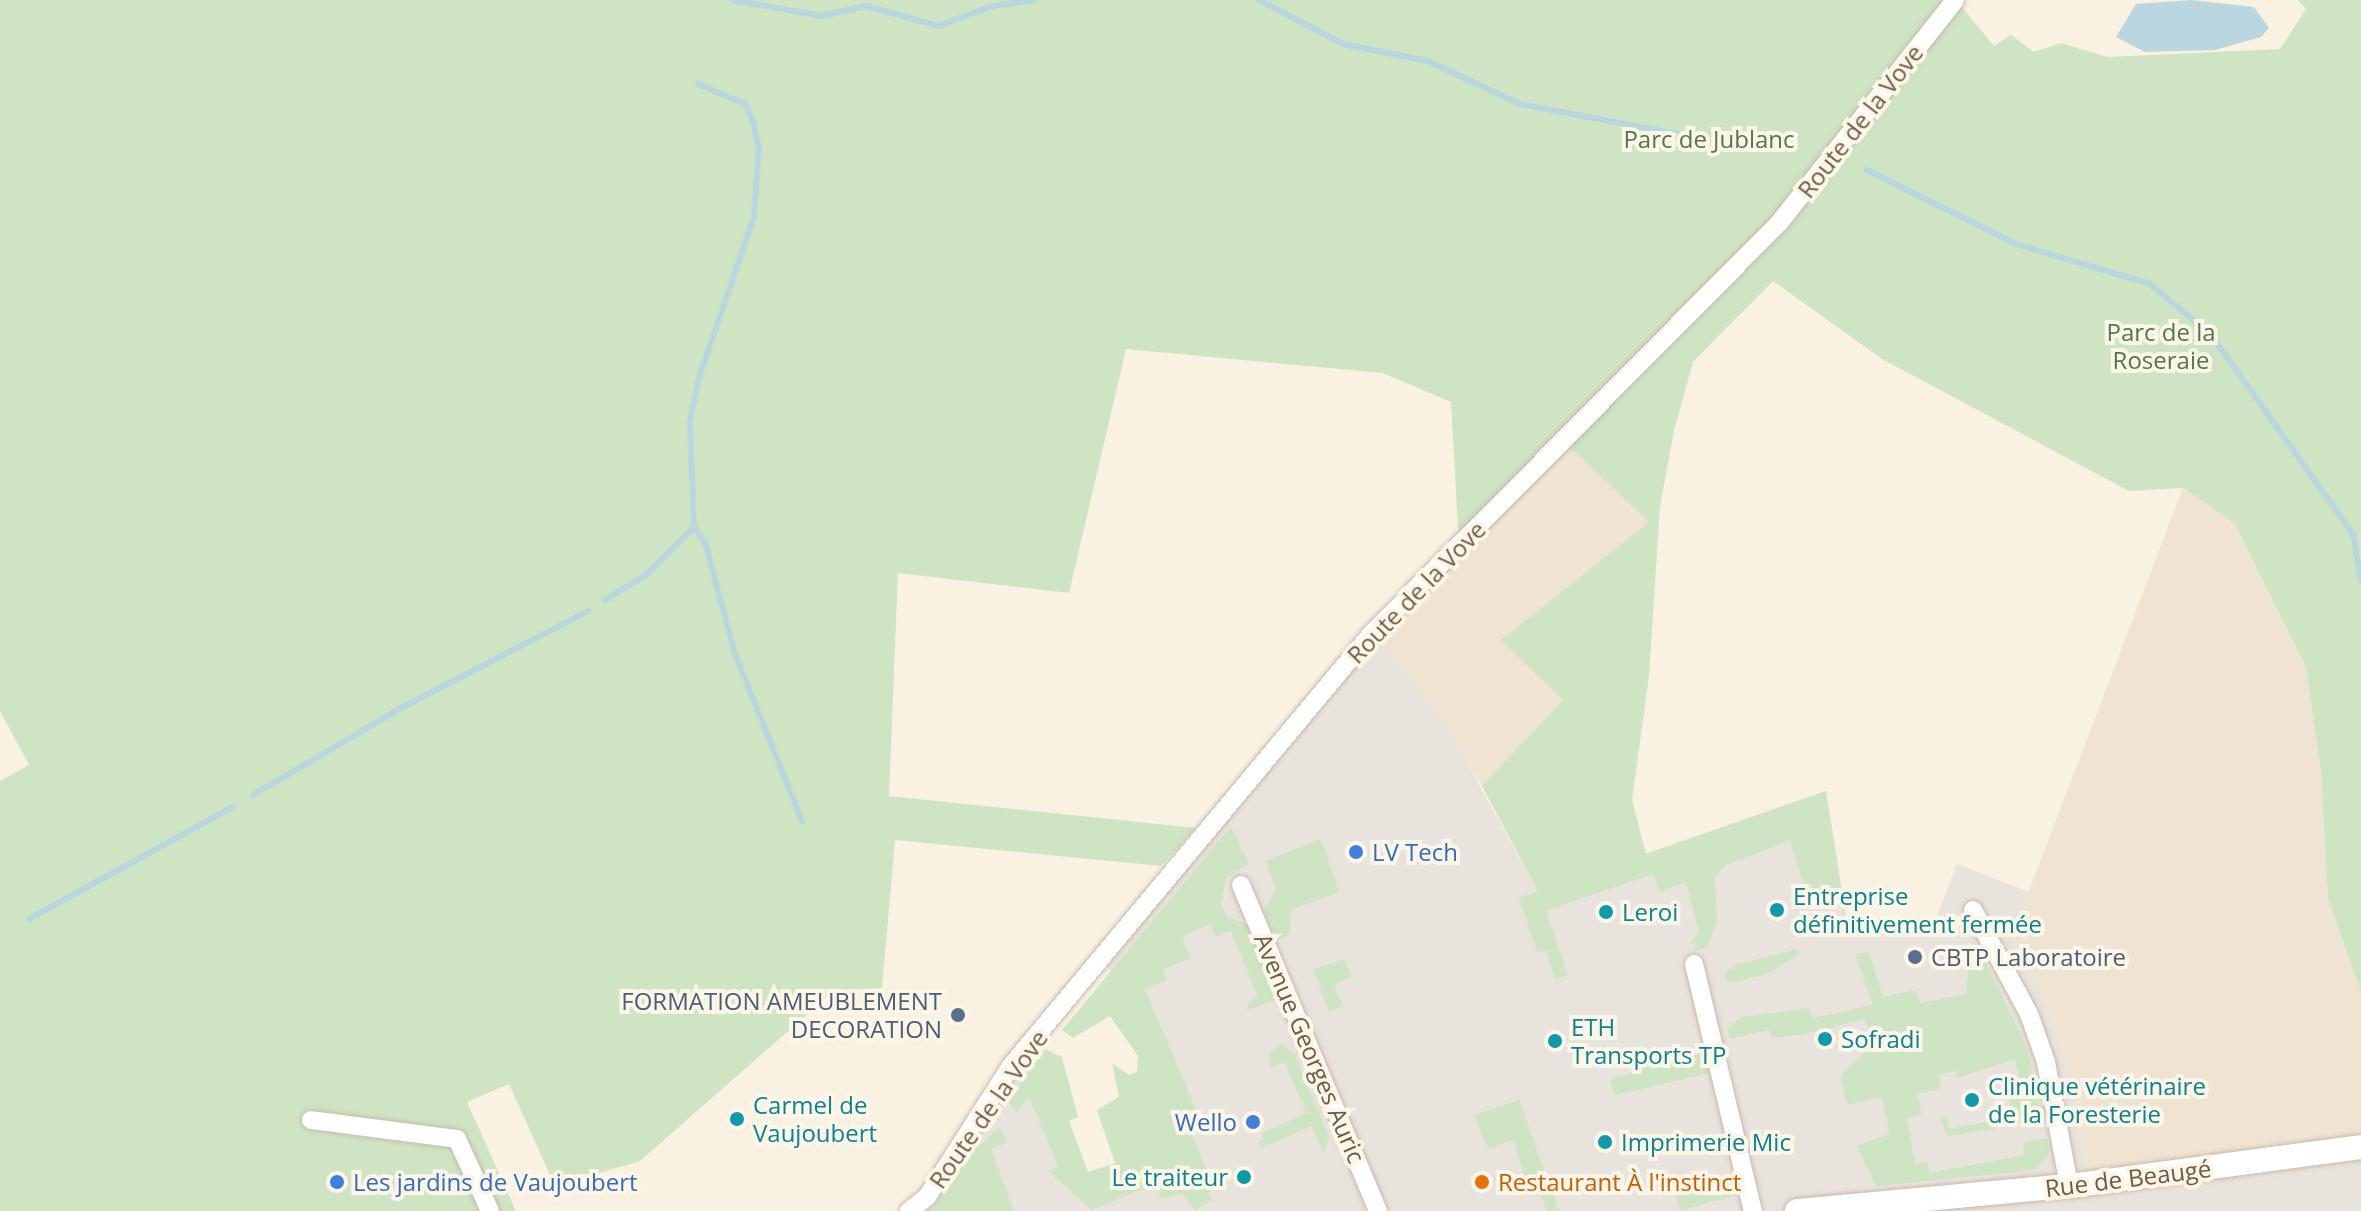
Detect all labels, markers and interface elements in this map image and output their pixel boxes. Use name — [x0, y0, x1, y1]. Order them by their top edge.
street label: Route de la Vove — [1791, 39, 1929, 203]
park label: Parc de Jublanc — [1623, 125, 1795, 153]
park label: Parc de la Roseraie — [2106, 318, 2216, 374]
street label: Route de la Vove — [1341, 515, 1491, 669]
place label: LV Tech — [1372, 838, 1458, 866]
marker: LV Tech — [1347, 843, 1365, 861]
place label: Entreprise définitivement fermée — [1793, 882, 2042, 938]
place label: Leroi — [1622, 898, 1678, 926]
marker: Entreprise définitivement fermée — [1768, 901, 1786, 919]
marker: Leroi — [1597, 903, 1615, 921]
street label: Avenue Georges Auric — [1249, 929, 1371, 1167]
place label: CBTP Laboratoire — [1931, 943, 2126, 971]
marker: CBTP Laboratoire — [1906, 948, 1924, 966]
place label: FORMATION AMEUBLEMENT DECORATION — [621, 987, 942, 1043]
marker: FORMATION AMEUBLEMENT DECORATION — [949, 1006, 967, 1024]
place label: ETH Transports TP — [1571, 1013, 1726, 1069]
street label: Route de la Vove — [923, 1024, 1053, 1194]
place label: Sofradi — [1841, 1025, 1921, 1053]
marker: Sofradi — [1816, 1030, 1834, 1048]
marker: ETH Transports TP — [1546, 1032, 1564, 1050]
place label: Clinique vétérinaire de la Foresterie — [1988, 1072, 2206, 1128]
place label: Carmel de Vaujoubert — [753, 1091, 877, 1147]
marker: Clinique vétérinaire de la Foresterie — [1963, 1091, 1981, 1109]
place label: Wello — [1175, 1108, 1237, 1136]
marker: Carmel de Vaujoubert — [728, 1110, 746, 1128]
marker: Wello — [1244, 1113, 1262, 1131]
place label: Imprimerie Mic — [1621, 1128, 1791, 1156]
marker: Imprimerie Mic — [1596, 1133, 1614, 1151]
street label: Rue de Beaugé — [2043, 1154, 2213, 1202]
place label: Le traiteur — [1111, 1163, 1228, 1191]
place label: Les jardins de Vaujoubert — [353, 1168, 638, 1196]
marker: Le traiteur — [1235, 1168, 1253, 1186]
place label: Restaurant À l'instinct — [1498, 1168, 1741, 1196]
marker: Les jardins de Vaujoubert — [328, 1173, 346, 1191]
marker: Restaurant À l'instinct — [1473, 1173, 1491, 1191]

